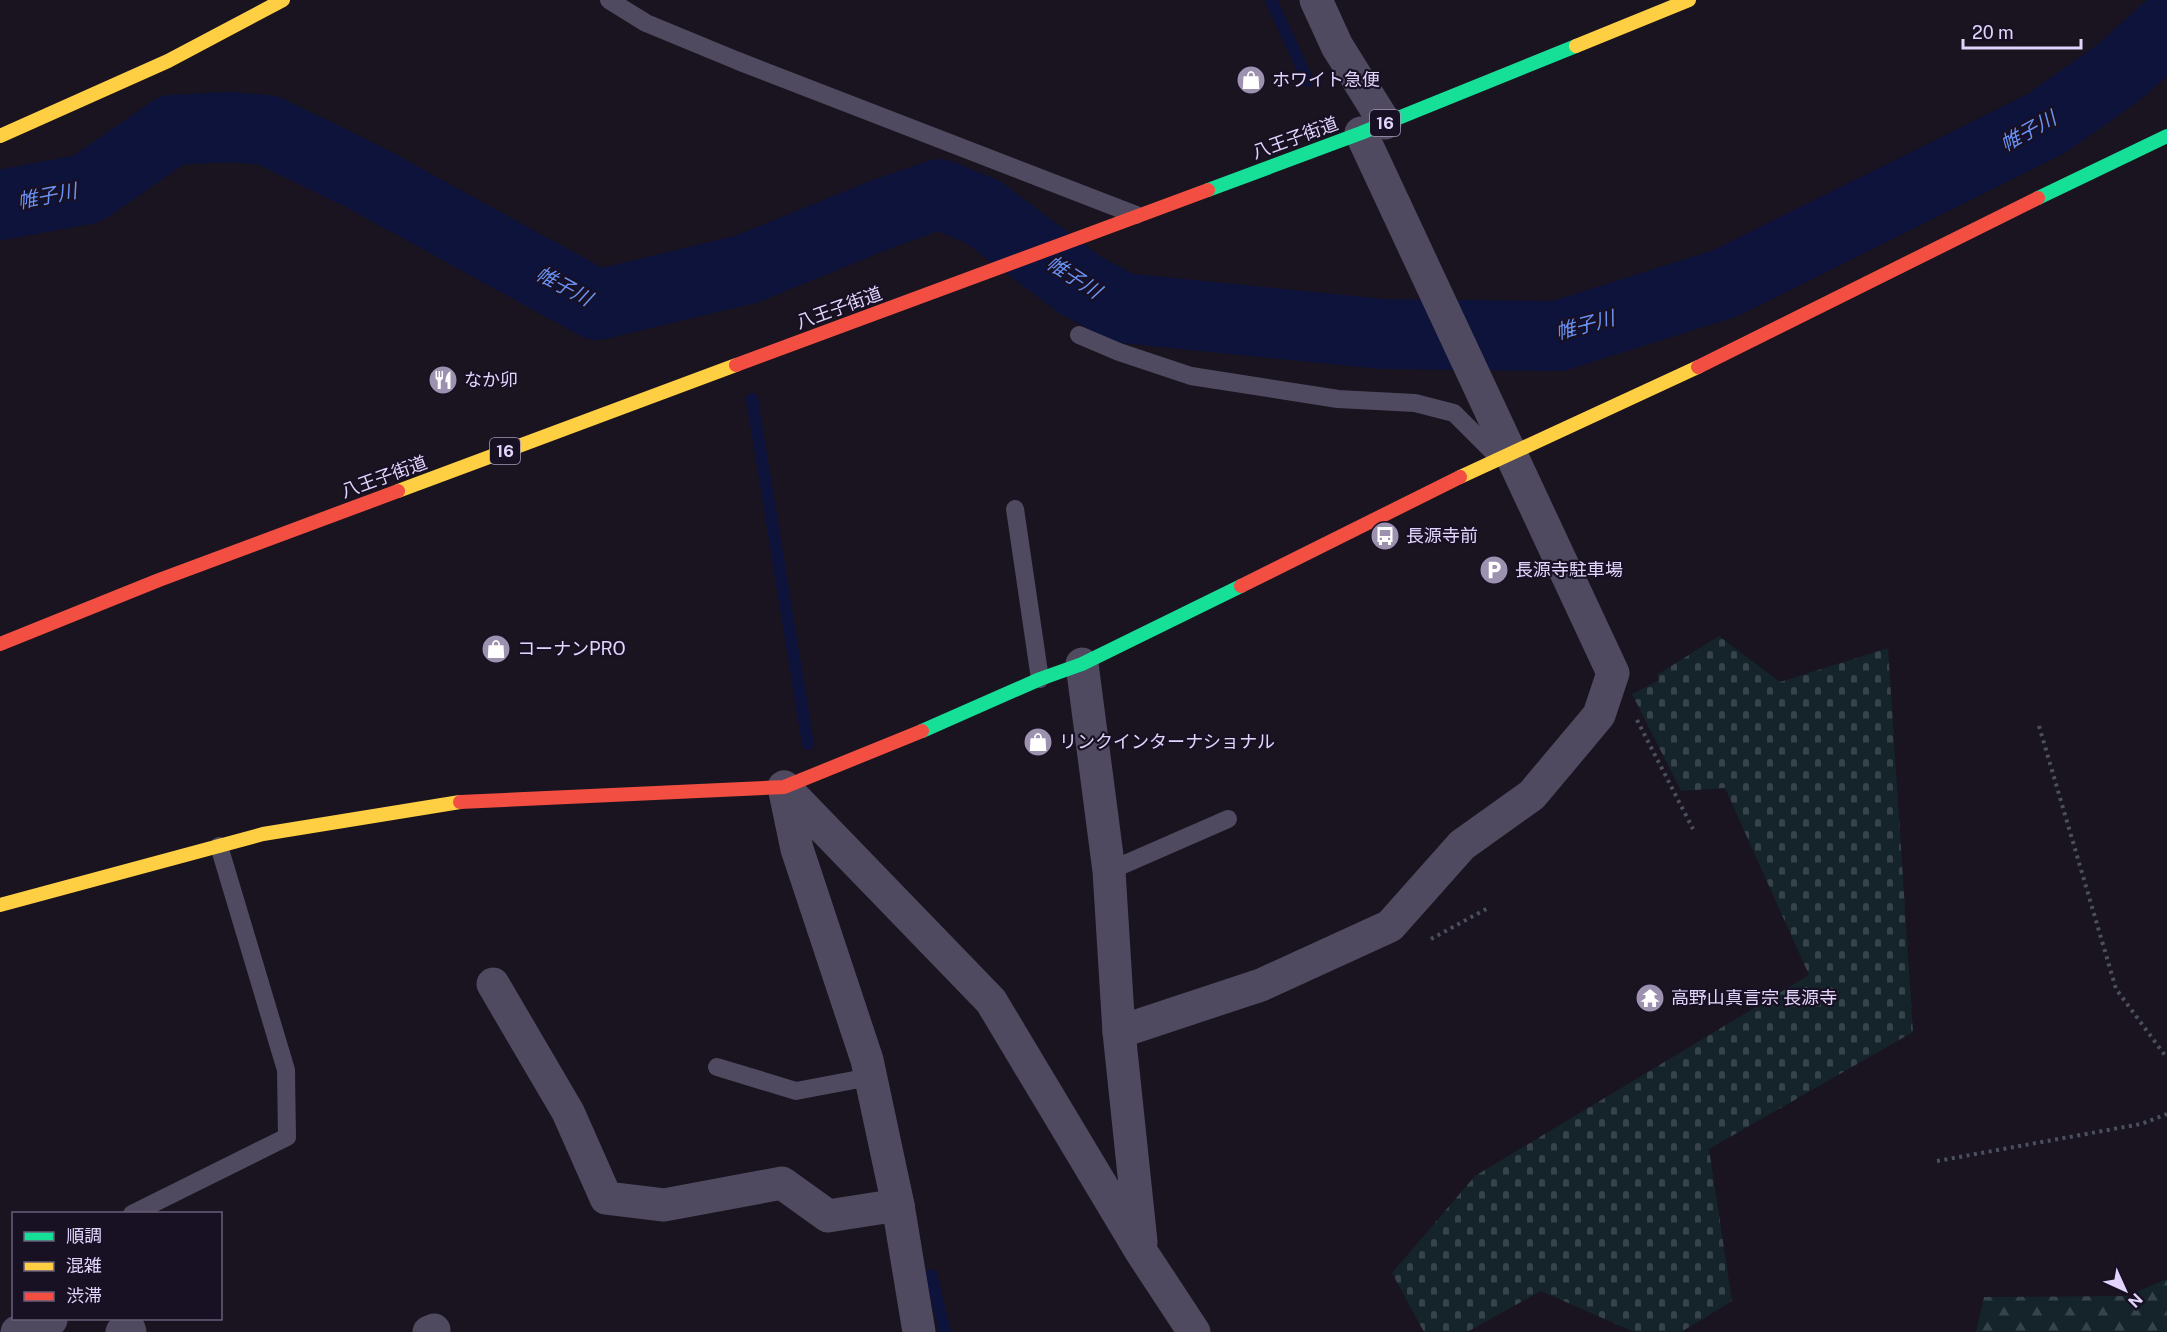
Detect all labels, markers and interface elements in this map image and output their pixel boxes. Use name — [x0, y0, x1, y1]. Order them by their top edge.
scale bar — [1963, 12, 2082, 50]
text: 20 m — [1972, 22, 2014, 43]
shop icon: ホワイト急便 — [1235, 64, 1267, 96]
place label: ホワイト急便 — [1272, 69, 1380, 90]
water label: 帷子川 — [1996, 105, 2062, 156]
road number: 16 — [1370, 110, 1400, 136]
street label: 八王子街道 — [1249, 112, 1341, 163]
water label: 帷子川 — [15, 178, 81, 214]
water label: 帷子川 — [1042, 251, 1107, 304]
water label: 帷子川 — [532, 261, 598, 312]
street label: 八王子街道 — [793, 282, 885, 333]
water label: 帷子川 — [1553, 305, 1619, 344]
restaurant icon: なか卯 — [427, 364, 459, 396]
place label: なか卯 — [464, 369, 518, 390]
road number: 16 — [490, 438, 520, 464]
street label: 八王子街道 — [338, 451, 430, 502]
bus stop icon: 長源寺前 — [1369, 520, 1401, 552]
place label: 長源寺前 — [1406, 525, 1478, 546]
parking icon: 長源寺駐車場 — [1478, 554, 1510, 586]
place label: 長源寺駐車場 — [1515, 559, 1623, 580]
shop icon: コーナンPRO — [480, 633, 512, 665]
place label: コーナンPRO — [517, 638, 626, 659]
shop icon: リンクインターナショナル — [1022, 726, 1054, 758]
place label: リンクインターナショナル — [1059, 731, 1275, 752]
temple icon: 高野山真言宗 長源寺 — [1634, 982, 1666, 1014]
place label: 高野山真言宗 長源寺 — [1671, 987, 1837, 1008]
legend — [12, 1212, 222, 1320]
text: 順調 — [66, 1225, 102, 1246]
text: 混雑 — [66, 1255, 102, 1276]
north arrow — [2095, 1260, 2155, 1320]
text: 渋滞 — [66, 1285, 102, 1306]
text: N — [2124, 1289, 2146, 1311]

